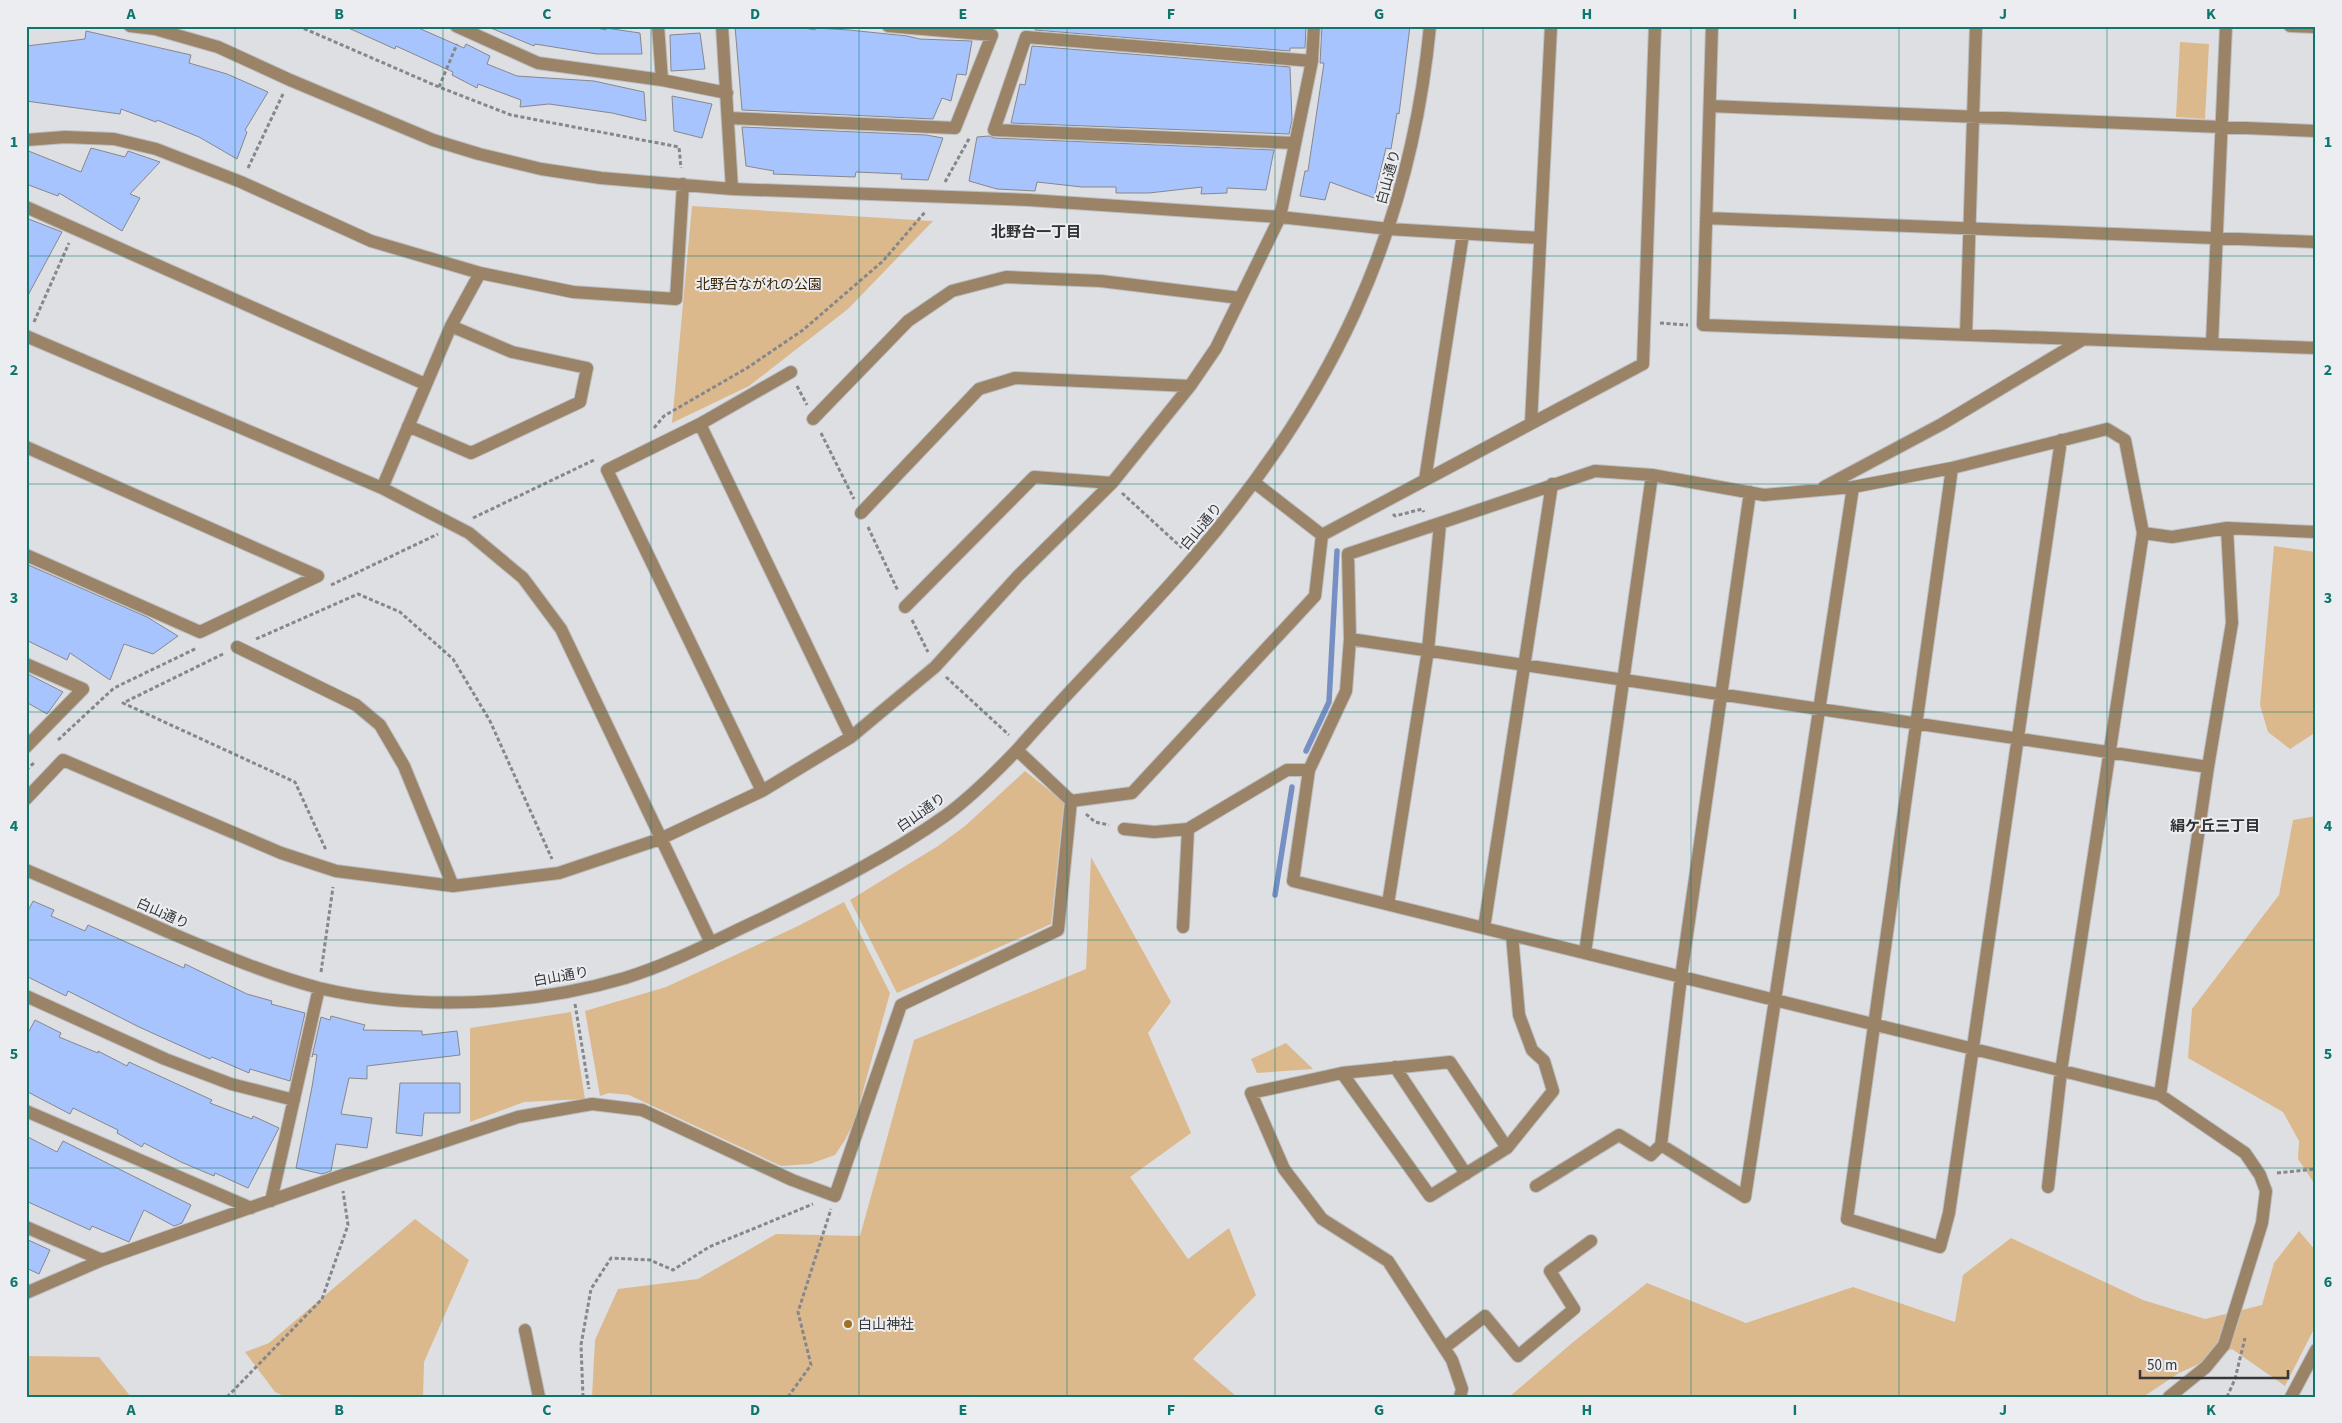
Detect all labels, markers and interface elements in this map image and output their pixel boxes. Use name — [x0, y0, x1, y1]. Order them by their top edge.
text: A — [125, 3, 136, 25]
text: B — [334, 3, 344, 25]
text: C — [542, 3, 552, 25]
text: D — [750, 3, 760, 25]
text: E — [959, 3, 967, 25]
text: F — [1167, 3, 1175, 25]
text: G — [1374, 3, 1384, 25]
text: H — [1582, 3, 1592, 25]
text: I — [1793, 3, 1797, 25]
text: J — [1999, 3, 2007, 25]
text: K — [2206, 3, 2216, 25]
text: 1 — [10, 131, 18, 153]
text: 1 — [2324, 131, 2332, 153]
street label: 白山通り — [1372, 148, 1406, 207]
district label: 北野台一丁目 — [991, 222, 1081, 243]
park label: 北野台ながれの公園 — [696, 275, 822, 295]
text: 2 — [10, 359, 18, 381]
text: 2 — [2324, 359, 2332, 381]
street label: 白山通り — [1176, 499, 1227, 555]
text: 3 — [10, 587, 18, 609]
text: 3 — [2324, 587, 2332, 609]
street label: 白山通り — [893, 789, 950, 837]
text: 4 — [10, 815, 19, 837]
text: 4 — [2324, 815, 2333, 837]
district label: 絹ケ丘三丁目 — [2170, 816, 2260, 837]
street label: 白山通り — [133, 893, 192, 934]
street label: 白山通り — [532, 962, 590, 992]
text: 5 — [10, 1043, 18, 1065]
text: 5 — [2324, 1043, 2332, 1065]
text: 6 — [10, 1271, 18, 1293]
text: 6 — [2324, 1271, 2332, 1293]
place label: 白山神社 — [858, 1315, 914, 1335]
marker: 白山神社 — [842, 1318, 854, 1330]
scale bar — [2140, 1348, 2287, 1380]
text: 50 m — [2147, 1355, 2177, 1376]
text: A — [125, 1399, 136, 1421]
text: B — [334, 1399, 344, 1421]
text: C — [542, 1399, 552, 1421]
text: D — [750, 1399, 760, 1421]
text: E — [959, 1399, 967, 1421]
text: F — [1167, 1399, 1175, 1421]
text: G — [1374, 1399, 1384, 1421]
text: H — [1582, 1399, 1592, 1421]
text: I — [1793, 1399, 1797, 1421]
text: J — [1999, 1399, 2007, 1421]
text: K — [2206, 1399, 2216, 1421]

